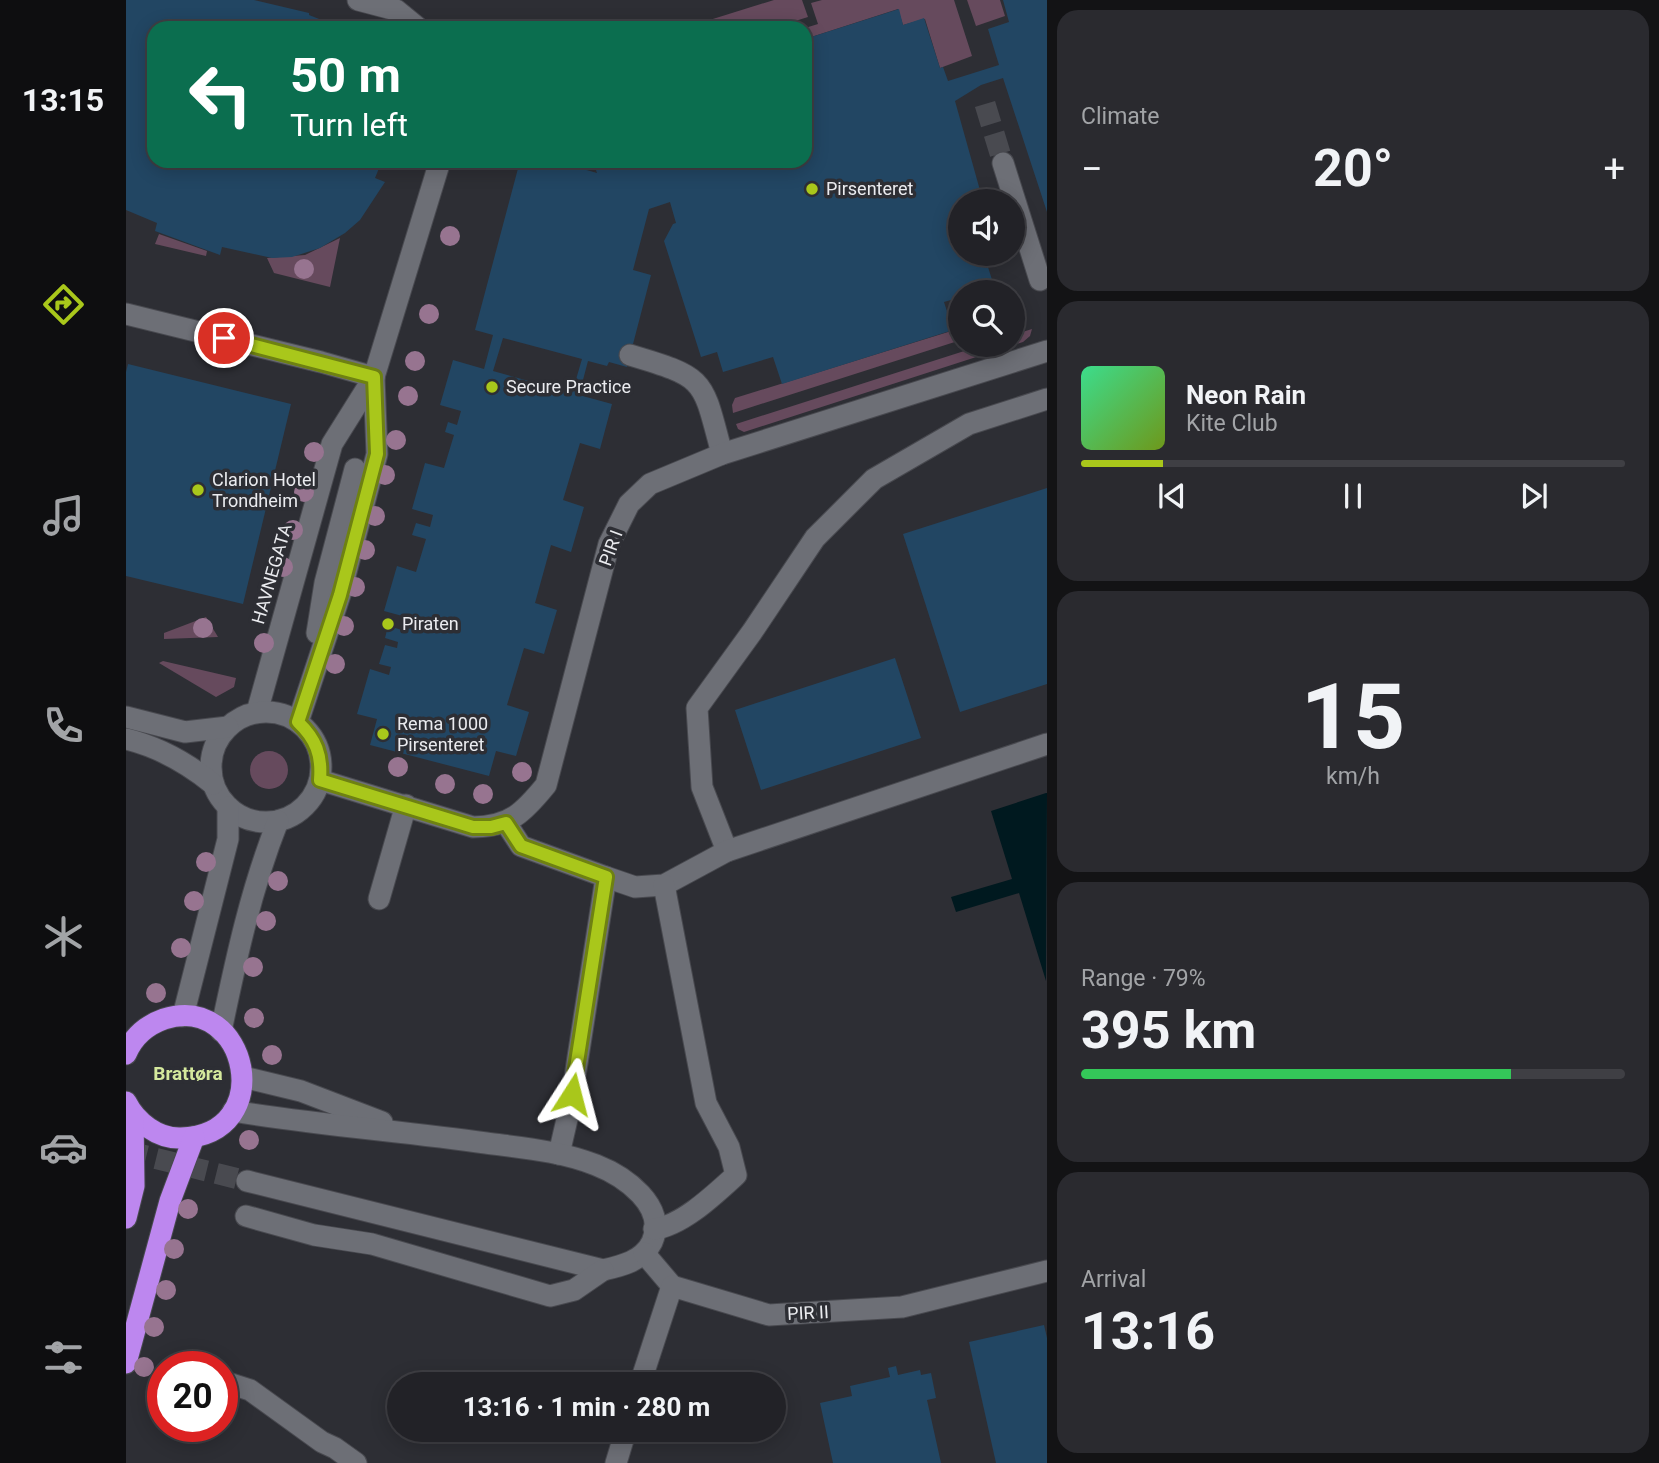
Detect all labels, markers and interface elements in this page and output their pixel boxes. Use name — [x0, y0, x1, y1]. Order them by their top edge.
text: 50 m — [290, 47, 401, 104]
icon: left — [175, 49, 266, 140]
text: 13:15 — [22, 81, 104, 119]
text: Climate — [1081, 103, 1160, 130]
text: Turn left — [290, 106, 408, 144]
text: 20° — [1313, 138, 1393, 199]
text: − — [1081, 147, 1103, 191]
text: + — [1603, 147, 1625, 191]
place label: Pirsenteret — [826, 178, 914, 199]
marker: Pirsenteret — [804, 181, 820, 197]
map controls — [948, 189, 1025, 357]
button: sound — [948, 189, 1025, 266]
icon: directions — [39, 280, 88, 329]
button: search — [948, 280, 1025, 357]
pin — [194, 308, 254, 368]
icon: arrive — [205, 319, 243, 357]
place label: Secure Practice — [506, 376, 631, 397]
marker: Secure Practice — [484, 379, 500, 395]
text: Neon Rain — [1186, 380, 1306, 410]
text: Kite Club — [1186, 410, 1278, 437]
place label: Clarion Hotel Trondheim — [212, 469, 316, 511]
icon: previous — [1153, 477, 1191, 515]
icon: pause — [1334, 477, 1372, 515]
icon: next — [1515, 477, 1553, 515]
marker: Clarion Hotel Trondheim — [190, 482, 206, 498]
icon: music — [39, 491, 88, 540]
street label: HAVNEGATA — [247, 521, 296, 626]
street label: PIR I — [594, 527, 627, 569]
place label: Piraten — [402, 613, 459, 634]
marker: Piraten — [380, 616, 396, 632]
text: 15 — [1301, 664, 1405, 770]
icon: phone — [39, 701, 88, 750]
place label: Rema 1000 Pirsenteret — [397, 713, 488, 755]
marker: Rema 1000 Pirsenteret — [375, 726, 391, 742]
text: km/h — [1326, 763, 1380, 790]
icon: climate — [39, 912, 88, 961]
text: Range · 79% — [1081, 965, 1206, 992]
text: 395 km — [1081, 1000, 1256, 1061]
position arrow — [535, 1057, 609, 1131]
district label: Brattøra — [153, 1062, 223, 1085]
icon: car — [39, 1123, 88, 1172]
text: Arrival — [1081, 1266, 1146, 1293]
street label: PIR II — [787, 1301, 829, 1324]
text: 13:16 — [1081, 1301, 1215, 1362]
icon: filters — [39, 1333, 88, 1382]
speed limit sign: 20 — [147, 1351, 238, 1442]
text: 13:16 · 1 min · 280 m — [463, 1392, 710, 1422]

